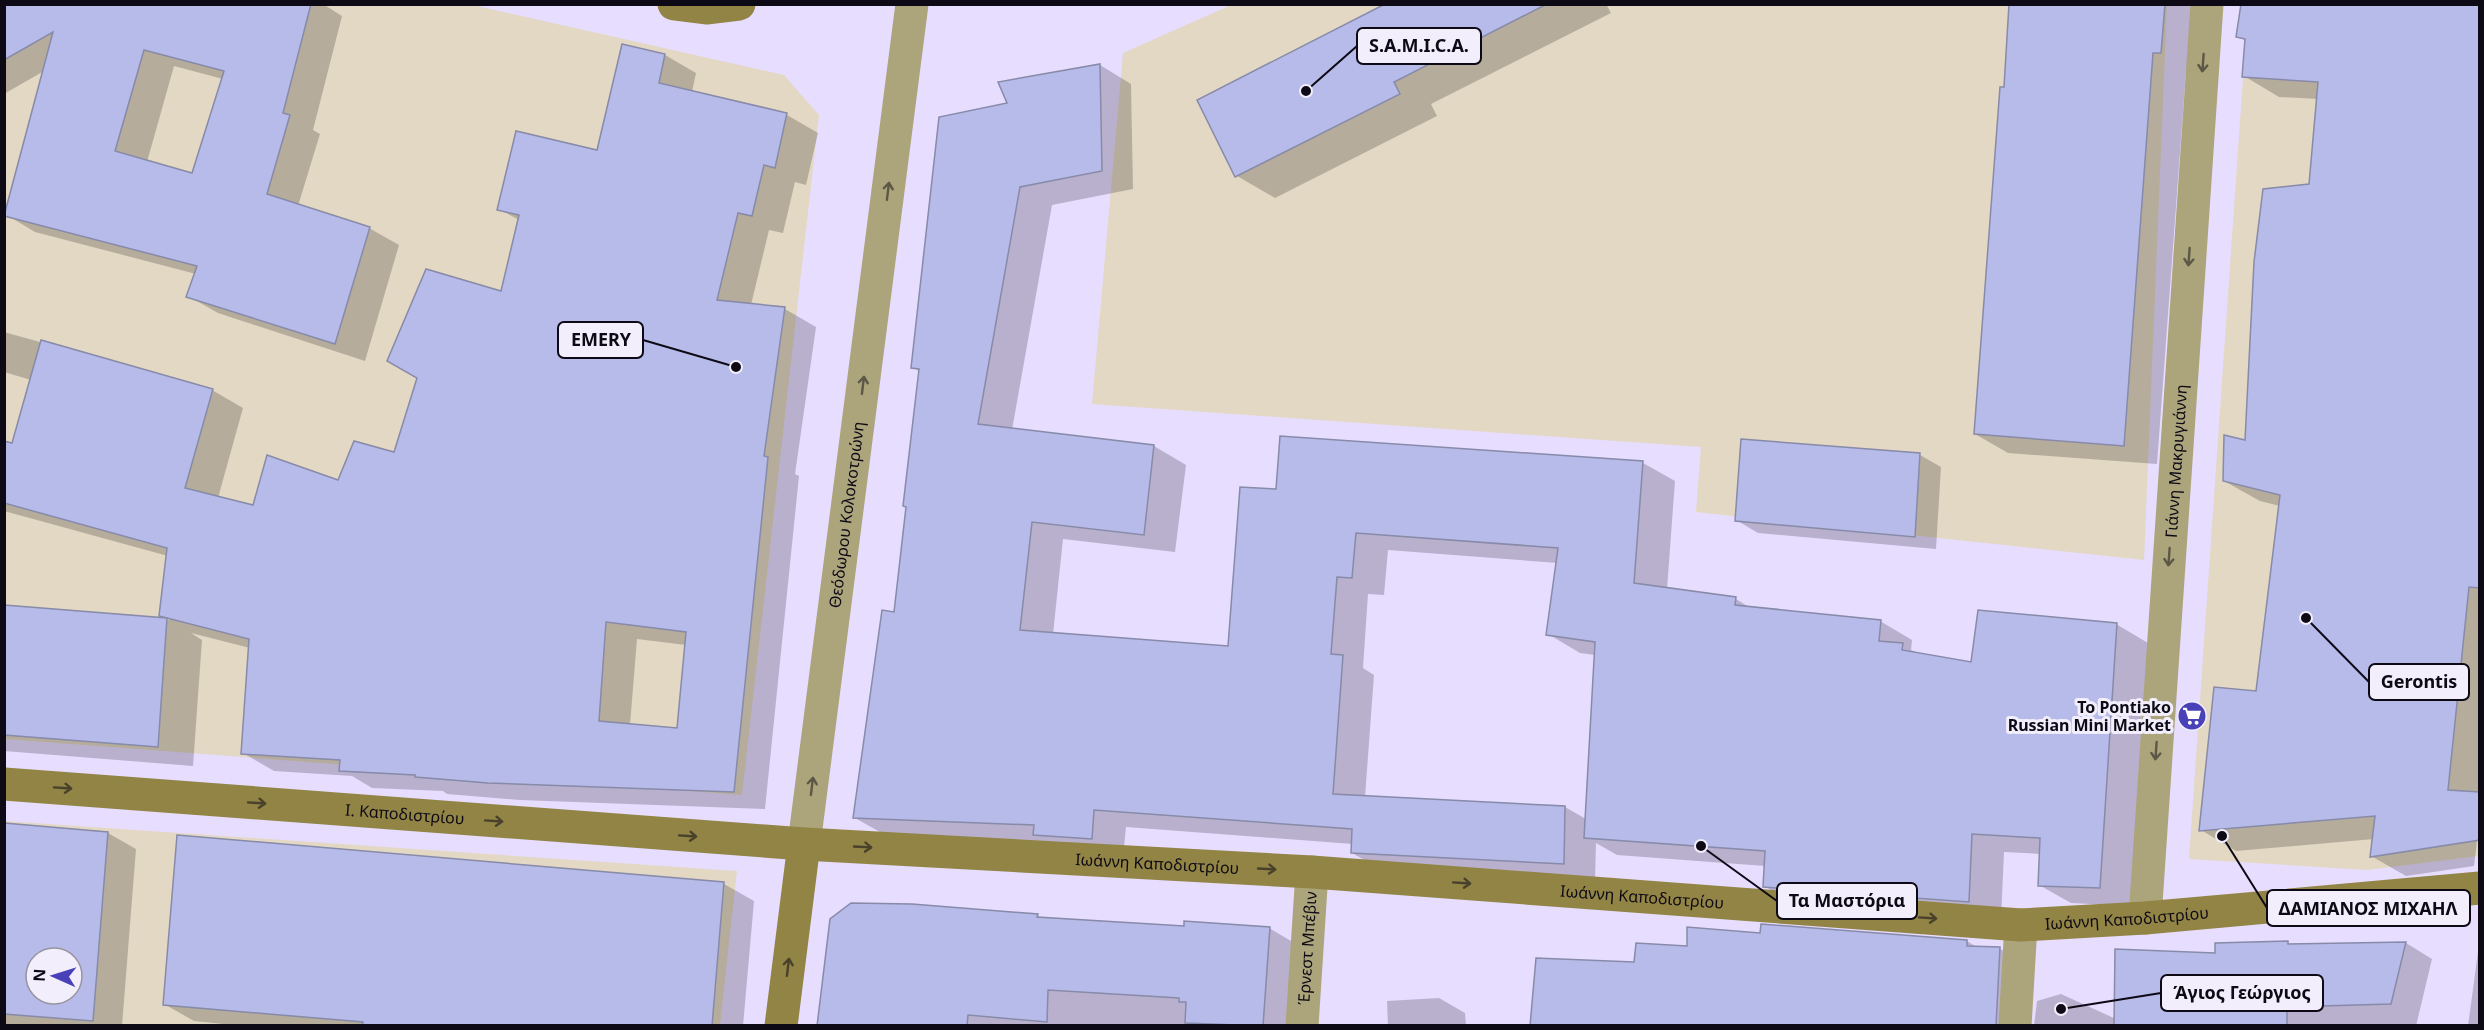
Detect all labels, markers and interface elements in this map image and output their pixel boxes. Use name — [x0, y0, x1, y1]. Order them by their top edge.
callout: S.A.M.I.C.A. — [1357, 28, 1481, 64]
text: S.A.M.I.C.A. — [1369, 33, 1469, 57]
one-way arrow — [2197, 52, 2208, 72]
one-way arrow — [883, 182, 894, 202]
one-way arrow — [2184, 247, 2195, 267]
callout: EMERY — [558, 322, 643, 358]
text: EMERY — [571, 327, 632, 351]
one-way arrow — [858, 375, 869, 395]
street label: Γιάννη Μακρυγιάννη — [2160, 384, 2192, 539]
street label: Θεόδωρου Κολοκοτρώνη — [823, 420, 869, 609]
one-way arrow — [2163, 546, 2174, 566]
callout: Gerontis — [2369, 664, 2469, 700]
text: Gerontis — [2381, 669, 2457, 693]
place label: To Pontiako Russian Mini Market — [2008, 696, 2171, 736]
supermarket icon: To Pontiako Russian Mini Market — [2176, 700, 2208, 732]
one-way arrow — [2150, 741, 2161, 761]
one-way arrow — [806, 777, 817, 797]
one-way arrow — [52, 783, 72, 794]
one-way arrow — [247, 798, 267, 809]
street label: Ι. Καποδιστρίου — [344, 799, 465, 830]
one-way arrow — [483, 816, 503, 827]
one-way arrow — [678, 830, 698, 841]
one-way arrow — [852, 842, 872, 853]
street label: Ιωάννη Καποδιστρίου — [1075, 848, 1240, 879]
one-way arrow — [1257, 864, 1277, 875]
one-way arrow — [1451, 878, 1471, 889]
street label: Ιωάννη Καποδιστρίου — [1559, 880, 1725, 914]
callout: Τα Μαστόρια — [1777, 883, 1917, 919]
text: Τα Μαστόρια — [1789, 888, 1905, 912]
callout: ΔΑΜΙΑΝΟΣ ΜΙΧΑΗΛ — [2267, 890, 2470, 926]
street label: Έρνεστ Μπέβιν — [1292, 891, 1322, 1006]
text: ΔΑΜΙΑΝΟΣ ΜΙΧΑΗΛ — [2279, 896, 2458, 920]
street label: Ιωάννη Καποδιστρίου — [2044, 901, 2210, 935]
one-way arrow — [1918, 913, 1938, 924]
north arrow — [24, 946, 84, 1006]
one-way arrow — [783, 958, 794, 978]
text: N — [28, 968, 50, 982]
callout: Άγιος Γεώργιος — [2161, 975, 2323, 1011]
text: Άγιος Γεώργιος — [2173, 980, 2311, 1004]

